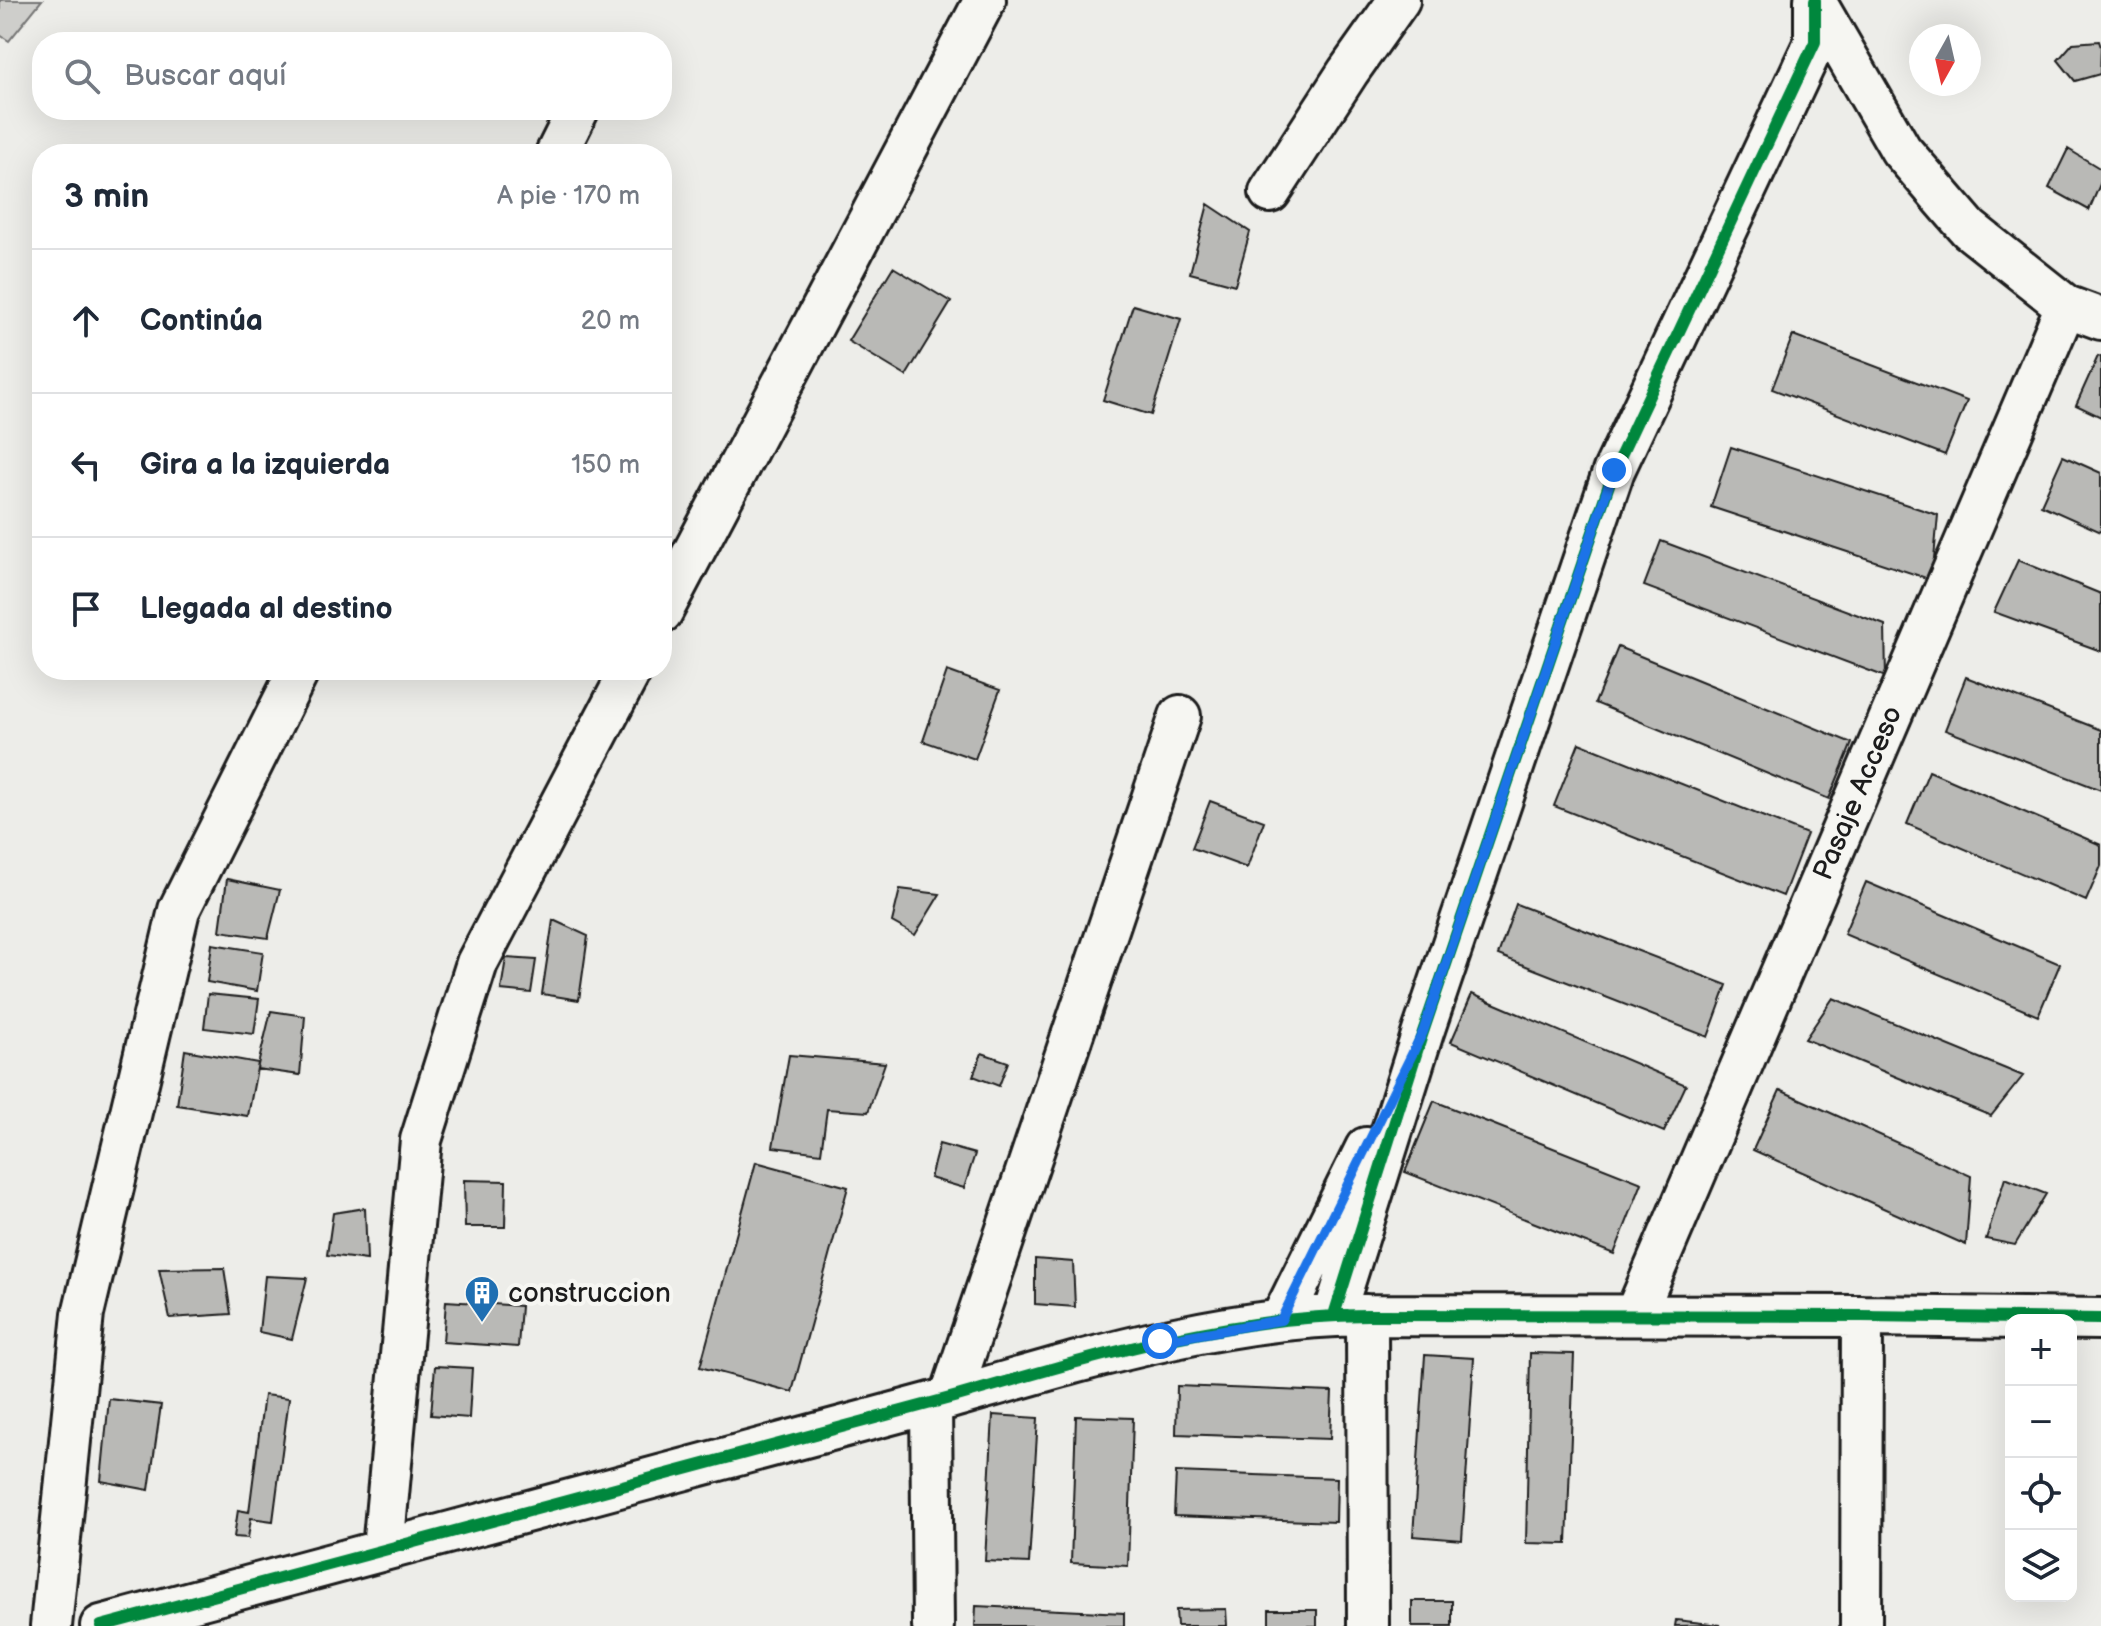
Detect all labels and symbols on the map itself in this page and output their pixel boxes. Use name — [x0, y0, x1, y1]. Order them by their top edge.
north arrow — [1909, 24, 1981, 96]
route end — [1596, 452, 1632, 488]
street label: Pasaje Acceso — [1807, 701, 1909, 885]
building icon: construccion — [463, 1274, 501, 1324]
place label: construccion — [508, 1277, 671, 1310]
route start — [1142, 1323, 1178, 1359]

